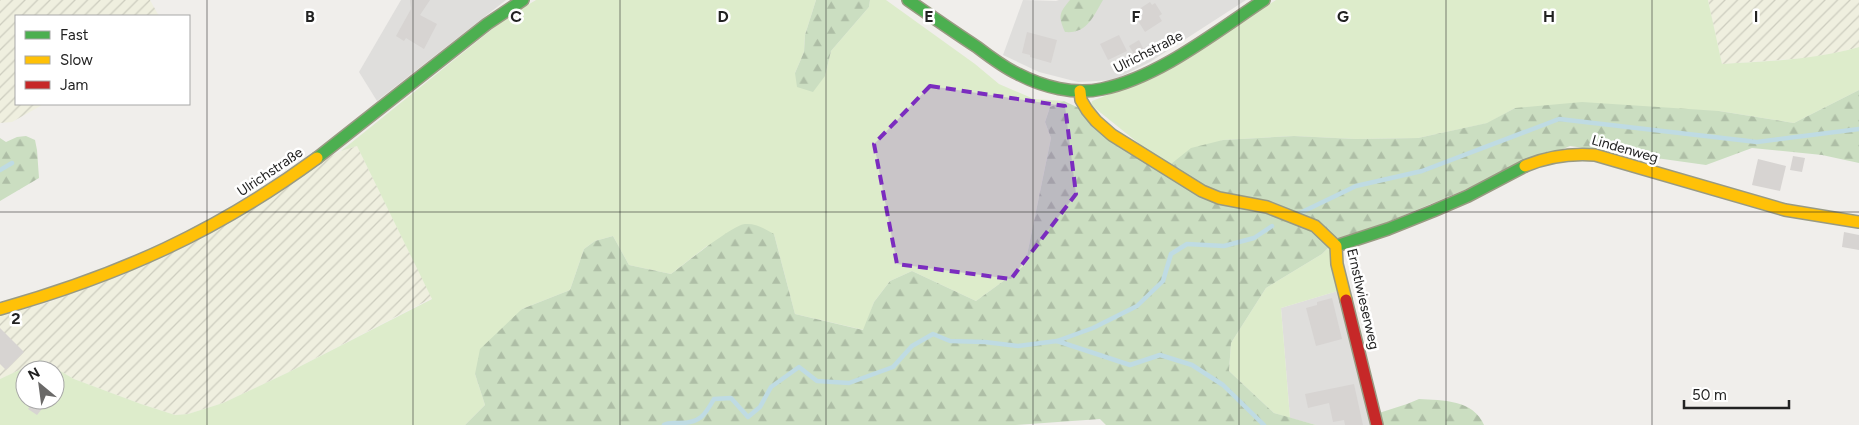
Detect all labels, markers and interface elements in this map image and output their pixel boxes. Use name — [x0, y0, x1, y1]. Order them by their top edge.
text: B — [305, 7, 315, 26]
text: C — [510, 7, 522, 26]
text: D — [717, 7, 729, 26]
text: E — [924, 7, 934, 26]
text: F — [1132, 7, 1141, 26]
text: G — [1337, 7, 1349, 26]
text: H — [1543, 7, 1555, 26]
text: I — [1754, 7, 1758, 26]
legend — [15, 15, 190, 105]
text: Fast — [60, 26, 89, 44]
street label: Ulrichstraße — [1110, 27, 1186, 77]
text: Slow — [60, 51, 93, 69]
text: Jam — [60, 76, 88, 94]
street label: Lindenweg — [1590, 131, 1660, 167]
street label: Ulrichstraße — [234, 144, 306, 200]
street label: Ernstlwieserweg — [1343, 247, 1383, 351]
text: 2 — [11, 309, 21, 328]
north arrow — [15, 360, 65, 410]
text: N — [25, 364, 43, 384]
scale bar — [1684, 378, 1789, 410]
text: 50 m — [1692, 386, 1727, 404]

